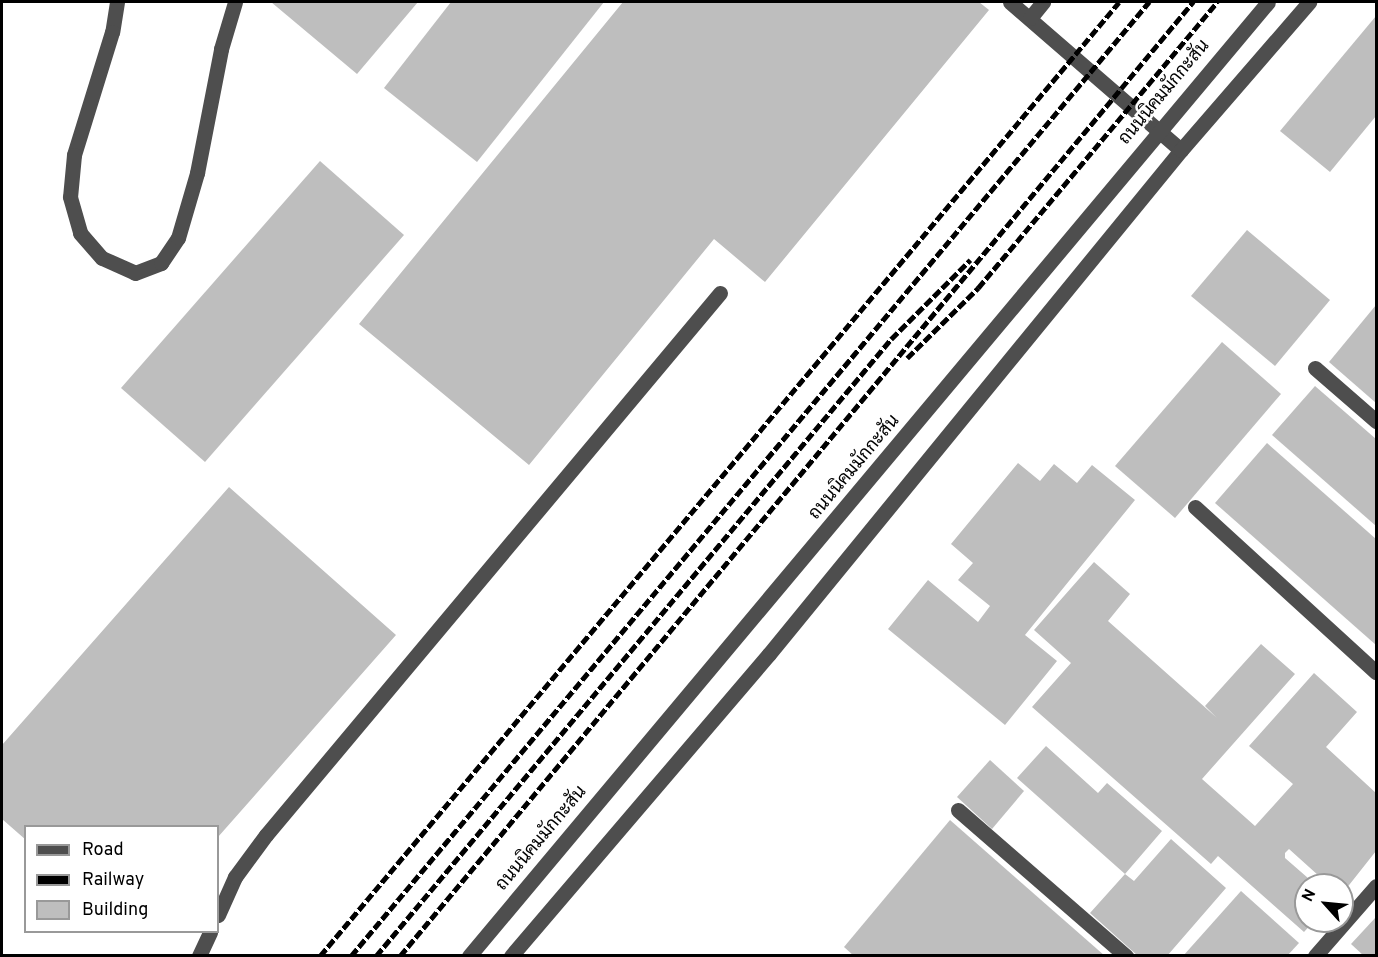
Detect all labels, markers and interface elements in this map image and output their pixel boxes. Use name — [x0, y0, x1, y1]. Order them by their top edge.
street label: ถนนนิคมมักกะสัน — [1115, 36, 1215, 150]
street label: ถนนนิคมมักกะสัน — [805, 411, 905, 525]
street label: ถนนนิคมมักกะสัน — [492, 782, 592, 896]
legend — [24, 825, 219, 933]
text: Road — [82, 839, 124, 862]
text: Railway — [82, 869, 144, 892]
north arrow — [1294, 873, 1354, 933]
text: N — [1298, 886, 1321, 905]
text: Building — [82, 899, 148, 922]

